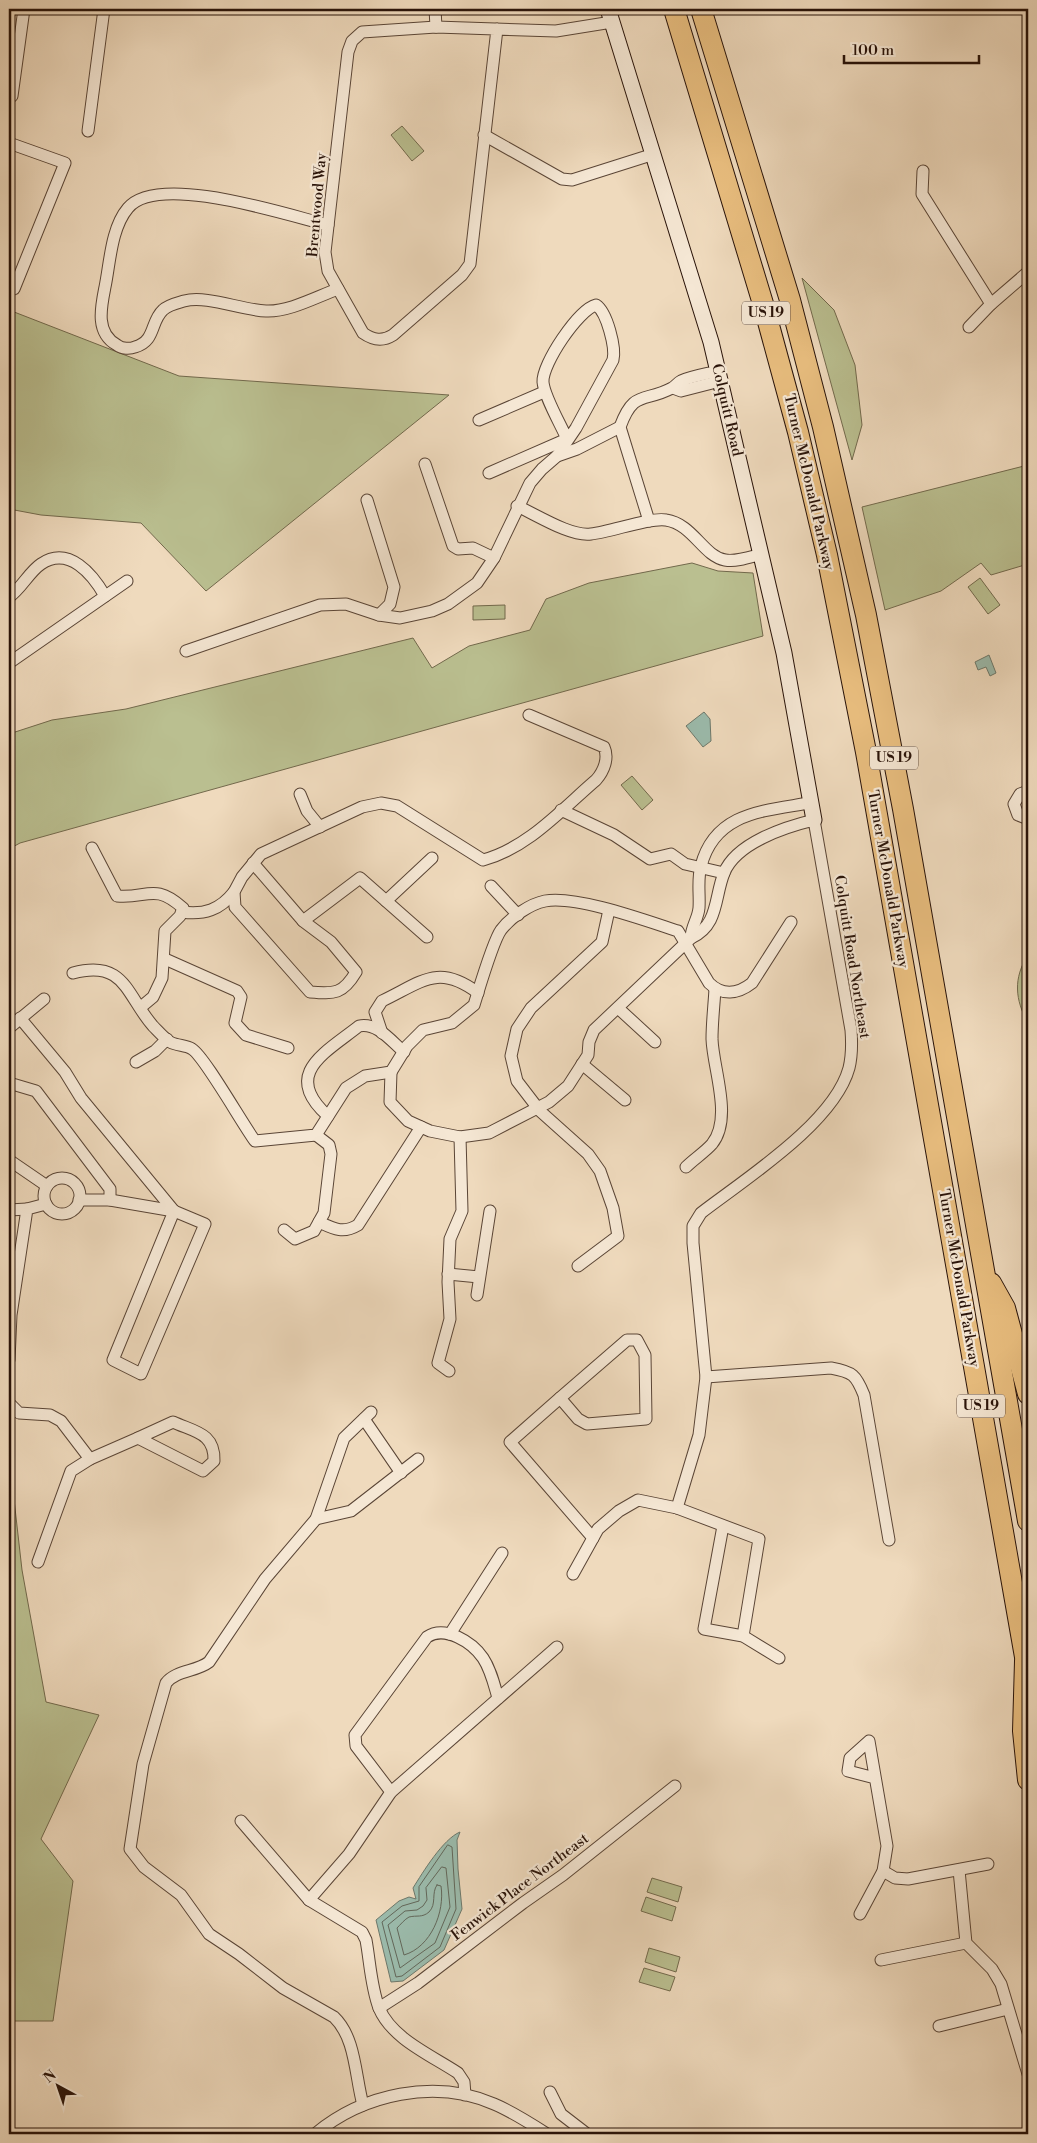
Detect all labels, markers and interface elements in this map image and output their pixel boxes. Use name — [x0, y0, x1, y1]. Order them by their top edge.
scale bar — [844, 32, 980, 64]
text: 100 m — [852, 41, 894, 60]
street label: Brentwood Way — [303, 151, 331, 259]
road number: US 19 — [742, 302, 790, 324]
street label: Colquitt Road — [707, 362, 747, 459]
street label: Turner McDonald Parkway — [779, 392, 839, 573]
road number: US 19 — [870, 746, 918, 770]
street label: Turner McDonald Parkway — [863, 788, 913, 970]
street label: Colquitt Road Northeast — [830, 874, 874, 1041]
street label: Turner McDonald Parkway — [934, 1187, 984, 1369]
road number: US 19 — [957, 1394, 1005, 1418]
street label: Fenwick Place Northeast — [447, 1829, 593, 1945]
north arrow — [32, 2060, 82, 2110]
text: N — [40, 2066, 60, 2087]

